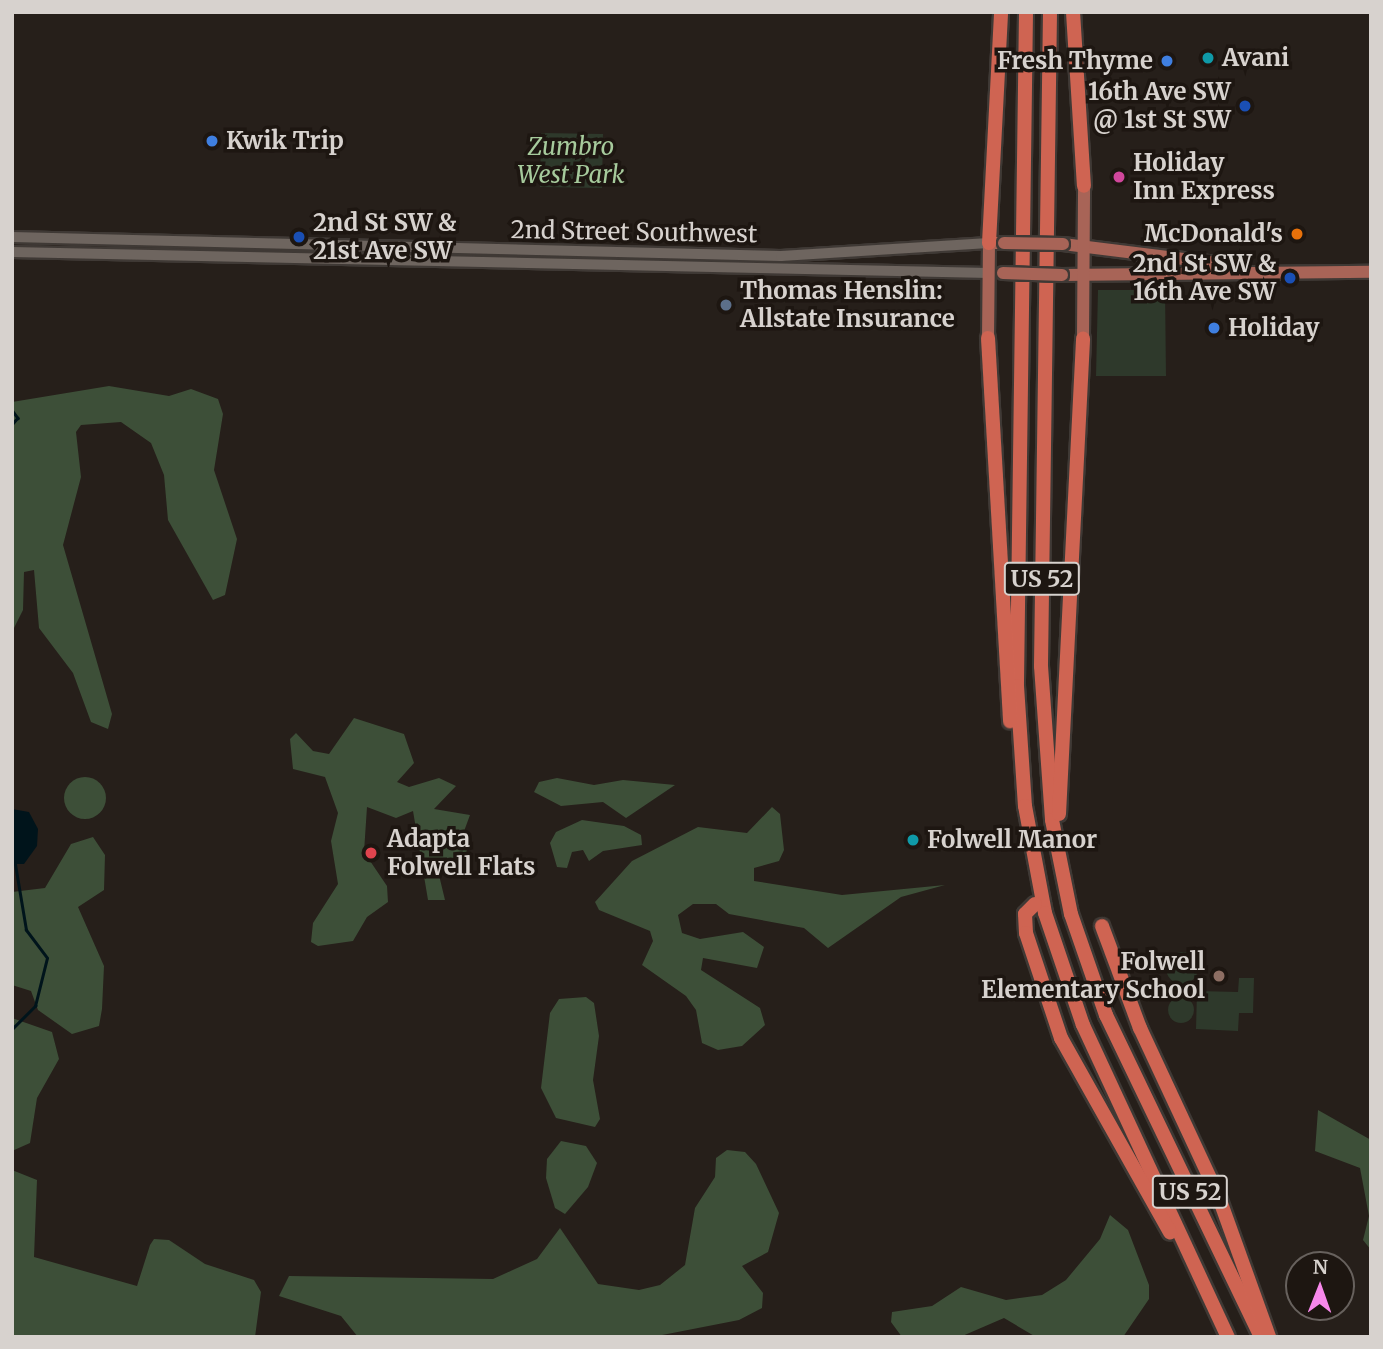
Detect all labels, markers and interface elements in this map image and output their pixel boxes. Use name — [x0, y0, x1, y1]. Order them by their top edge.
place label: Avani — [1222, 44, 1289, 72]
place label: Fresh Thyme — [997, 47, 1153, 75]
marker: Avani — [1200, 50, 1216, 66]
marker: Fresh Thyme — [1159, 53, 1175, 69]
place label: 16th Ave SW @ 1st St SW — [1088, 78, 1231, 134]
marker: 16th Ave SW @ 1st St SW — [1237, 98, 1253, 114]
place label: Kwik Trip — [226, 127, 344, 155]
marker: Kwik Trip — [204, 133, 220, 149]
park label: Zumbro West Park — [517, 133, 625, 189]
place label: Holiday Inn Express — [1133, 149, 1275, 205]
marker: Holiday Inn Express — [1111, 169, 1127, 185]
place label: 2nd St SW & 21st Ave SW — [313, 209, 456, 265]
street label: 2nd Street Southwest — [510, 215, 758, 249]
place label: McDonald's — [1144, 220, 1283, 248]
marker: McDonald's — [1289, 226, 1305, 242]
marker: 2nd St SW & 21st Ave SW — [291, 229, 307, 245]
place label: 2nd St SW & 16th Ave SW — [1133, 250, 1276, 306]
marker: 2nd St SW & 16th Ave SW — [1282, 270, 1298, 286]
place label: Thomas Henslin: Allstate Insurance — [740, 277, 955, 333]
marker: Thomas Henslin: Allstate Insurance — [718, 297, 734, 313]
place label: Holiday — [1228, 314, 1319, 342]
marker: Holiday — [1206, 320, 1222, 336]
road number: US 52 — [1004, 559, 1080, 598]
place label: Adapta Folwell Flats — [387, 825, 535, 881]
place label: Folwell Manor — [927, 826, 1097, 854]
marker: Folwell Manor — [905, 832, 921, 848]
marker: Adapta Folwell Flats — [361, 843, 381, 863]
place label: Folwell Elementary School — [981, 948, 1205, 1004]
marker: Folwell Elementary School — [1211, 968, 1227, 984]
road number: US 52 — [1152, 1172, 1228, 1212]
north arrow — [1285, 1251, 1355, 1321]
text: N — [1313, 1255, 1328, 1279]

